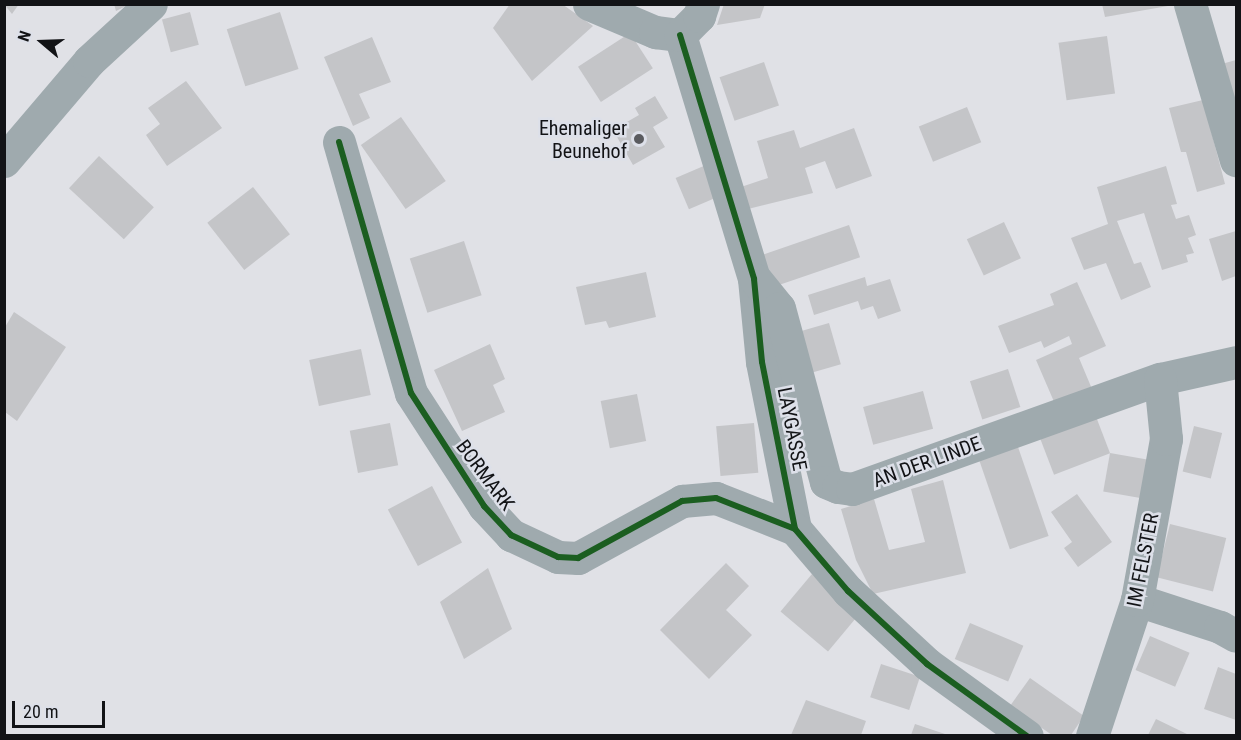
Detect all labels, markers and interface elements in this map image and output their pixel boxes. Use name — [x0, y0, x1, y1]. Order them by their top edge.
north arrow — [12, 12, 72, 72]
text: N — [14, 28, 35, 44]
place label: Ehemaliger Beunehof — [539, 116, 627, 163]
marker: Ehemaliger Beunehof — [632, 132, 646, 146]
street label: LAYGASSE — [772, 385, 812, 473]
street label: AN DER LINDE — [870, 431, 984, 493]
street label: BORMARK — [451, 435, 519, 515]
street label: IM FELSTER — [1122, 511, 1164, 609]
scale bar — [15, 689, 108, 727]
text: 20 m — [23, 701, 58, 722]

